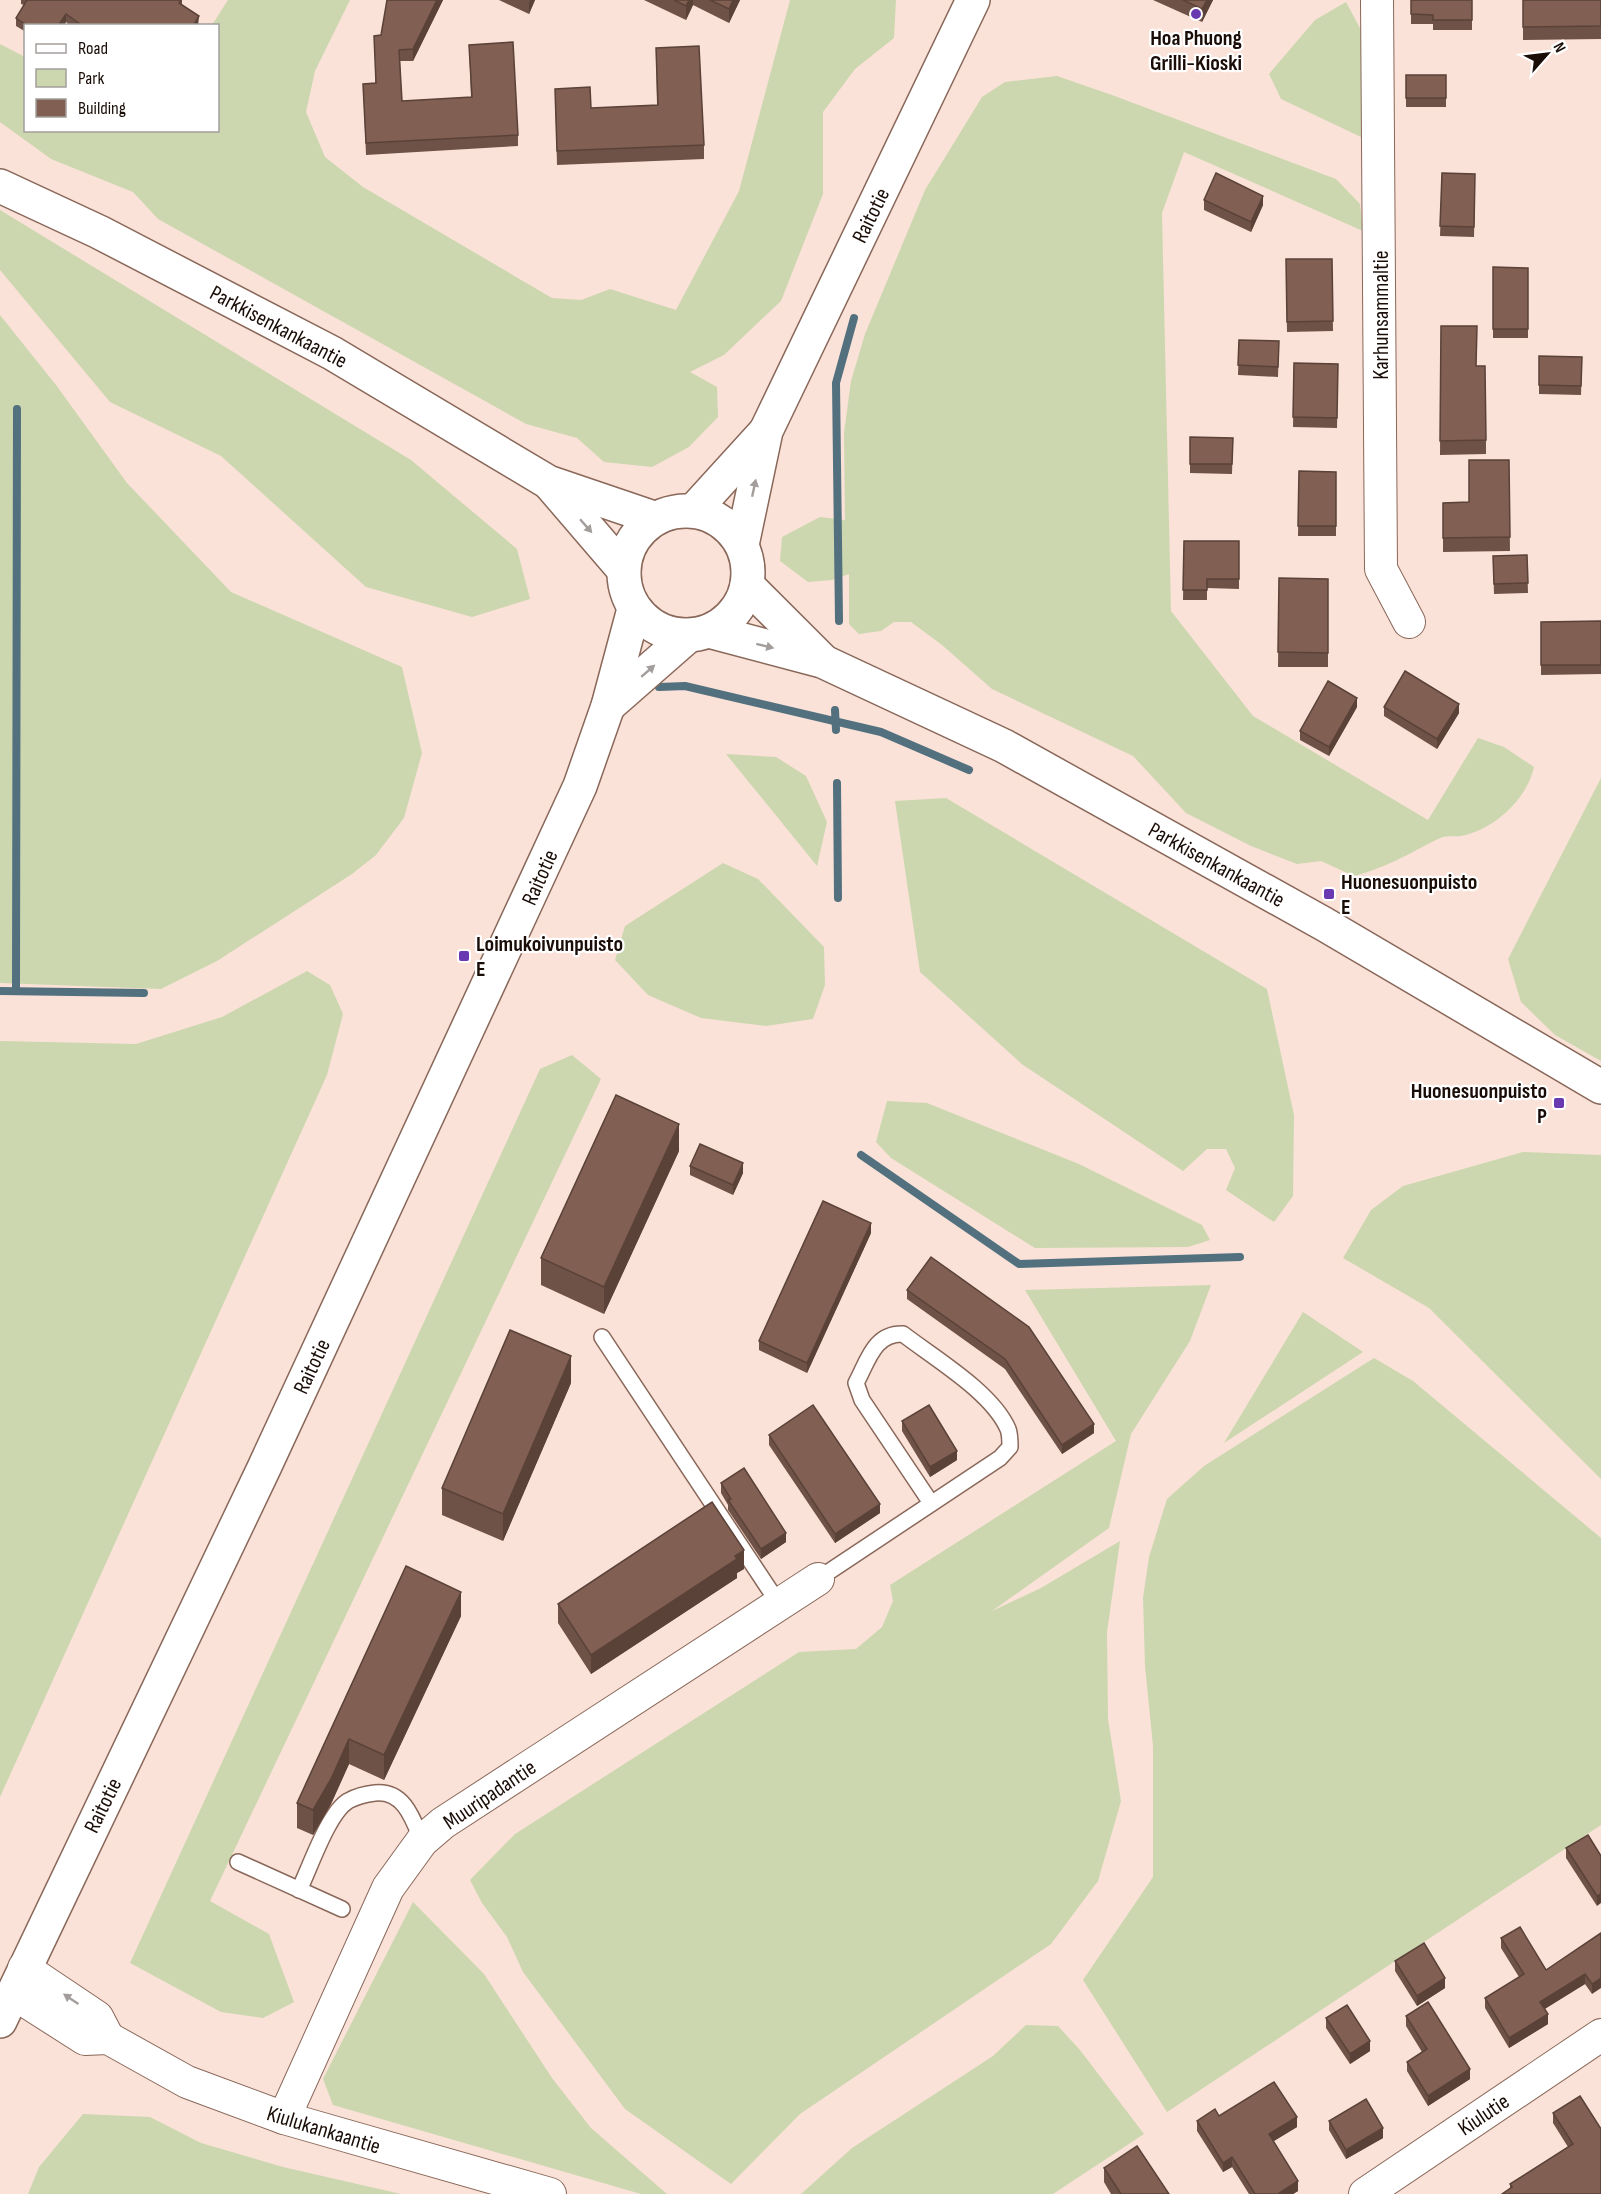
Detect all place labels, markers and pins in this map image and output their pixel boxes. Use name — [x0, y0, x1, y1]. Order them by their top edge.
marker: Hoa Phuong Grilli-Kioski — [1189, 7, 1203, 21]
place label: Hoa Phuong Grilli-Kioski — [1150, 25, 1242, 77]
place label: Huonesuonpuisto E — [1341, 869, 1477, 921]
marker: Huonesuonpuisto E — [1322, 887, 1336, 901]
place label: Loimukoivunpuisto E — [476, 931, 623, 983]
marker: Loimukoivunpuisto E — [457, 949, 471, 963]
place label: Huonesuonpuisto P — [1411, 1078, 1547, 1130]
marker: Huonesuonpuisto P — [1552, 1096, 1566, 1110]

